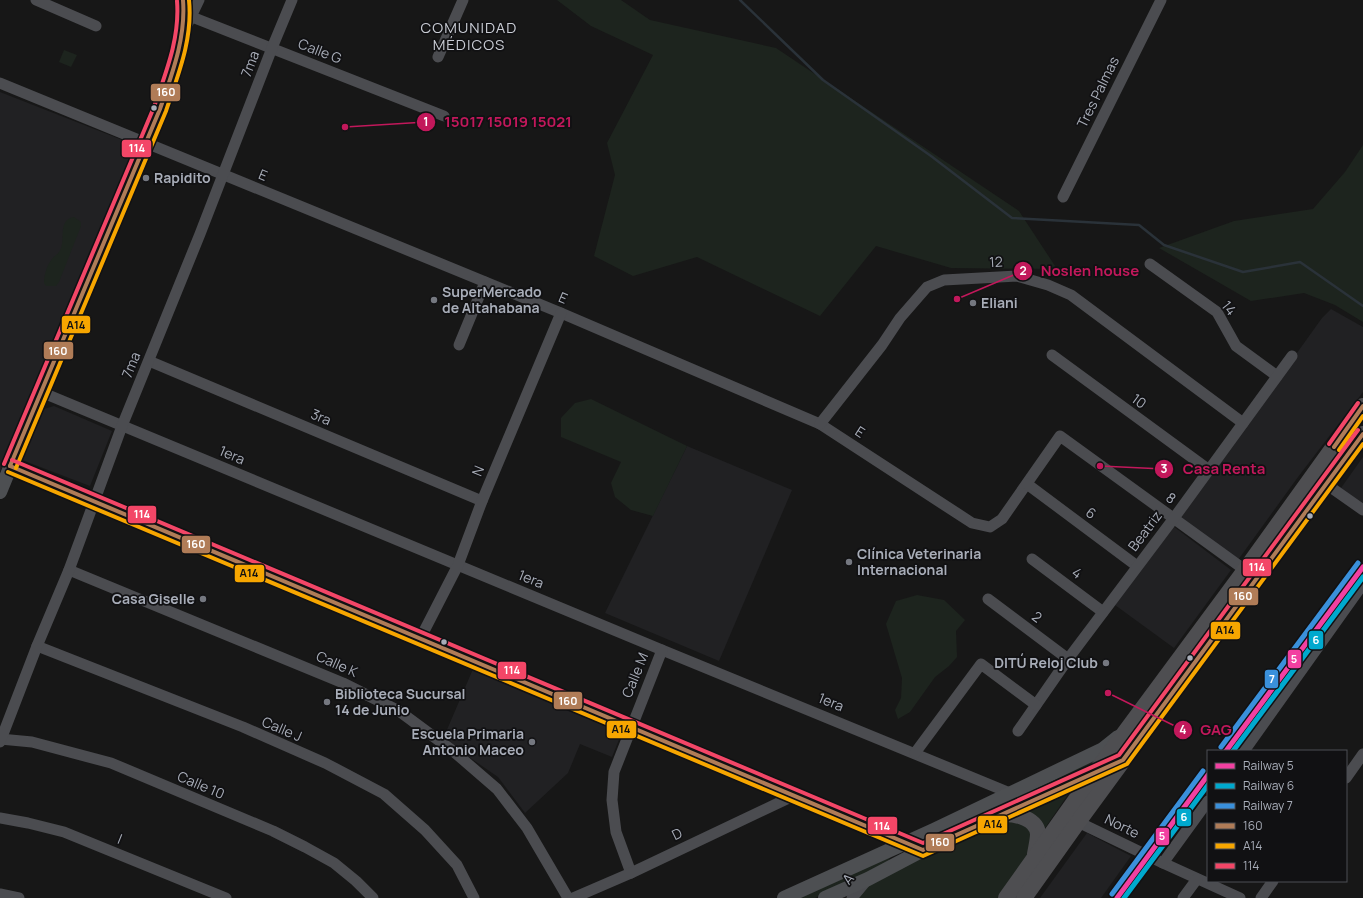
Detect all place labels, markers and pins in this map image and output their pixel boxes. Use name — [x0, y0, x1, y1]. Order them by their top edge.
unlabelled marker — [149, 103, 159, 113]
callout: 15017 15019 15021 — [416, 108, 580, 135]
place label: Rapidito — [154, 168, 211, 187]
marker: Rapidito — [141, 173, 151, 183]
callout: Noslen house — [1013, 257, 1147, 284]
place label: SuperMercado de Altahabana — [442, 282, 542, 317]
place label: Eliani — [981, 293, 1018, 312]
marker: SuperMercado de Altahabana — [429, 295, 439, 305]
marker: Eliani — [968, 298, 978, 308]
callout: Casa Renta — [1154, 455, 1273, 482]
unlabelled marker — [1305, 511, 1315, 521]
place label: Clínica Veterinaria Internacional — [857, 544, 981, 579]
marker: Clínica Veterinaria Internacional — [844, 557, 854, 567]
place label: Casa Giselle — [112, 589, 195, 608]
marker: Casa Giselle — [198, 594, 208, 604]
unlabelled marker — [439, 637, 449, 647]
place label: DITÚ Reloj Club — [994, 653, 1098, 672]
unlabelled marker — [1185, 653, 1195, 663]
marker: DITÚ Reloj Club — [1101, 658, 1111, 668]
place label: Biblioteca Sucursal 14 de Junio — [335, 684, 465, 719]
marker: Biblioteca Sucursal 14 de Junio — [322, 697, 332, 707]
callout: GAG — [1173, 716, 1240, 743]
place label: Escuela Primaria Antonio Maceo — [412, 724, 524, 759]
marker: Escuela Primaria Antonio Maceo — [527, 737, 537, 747]

